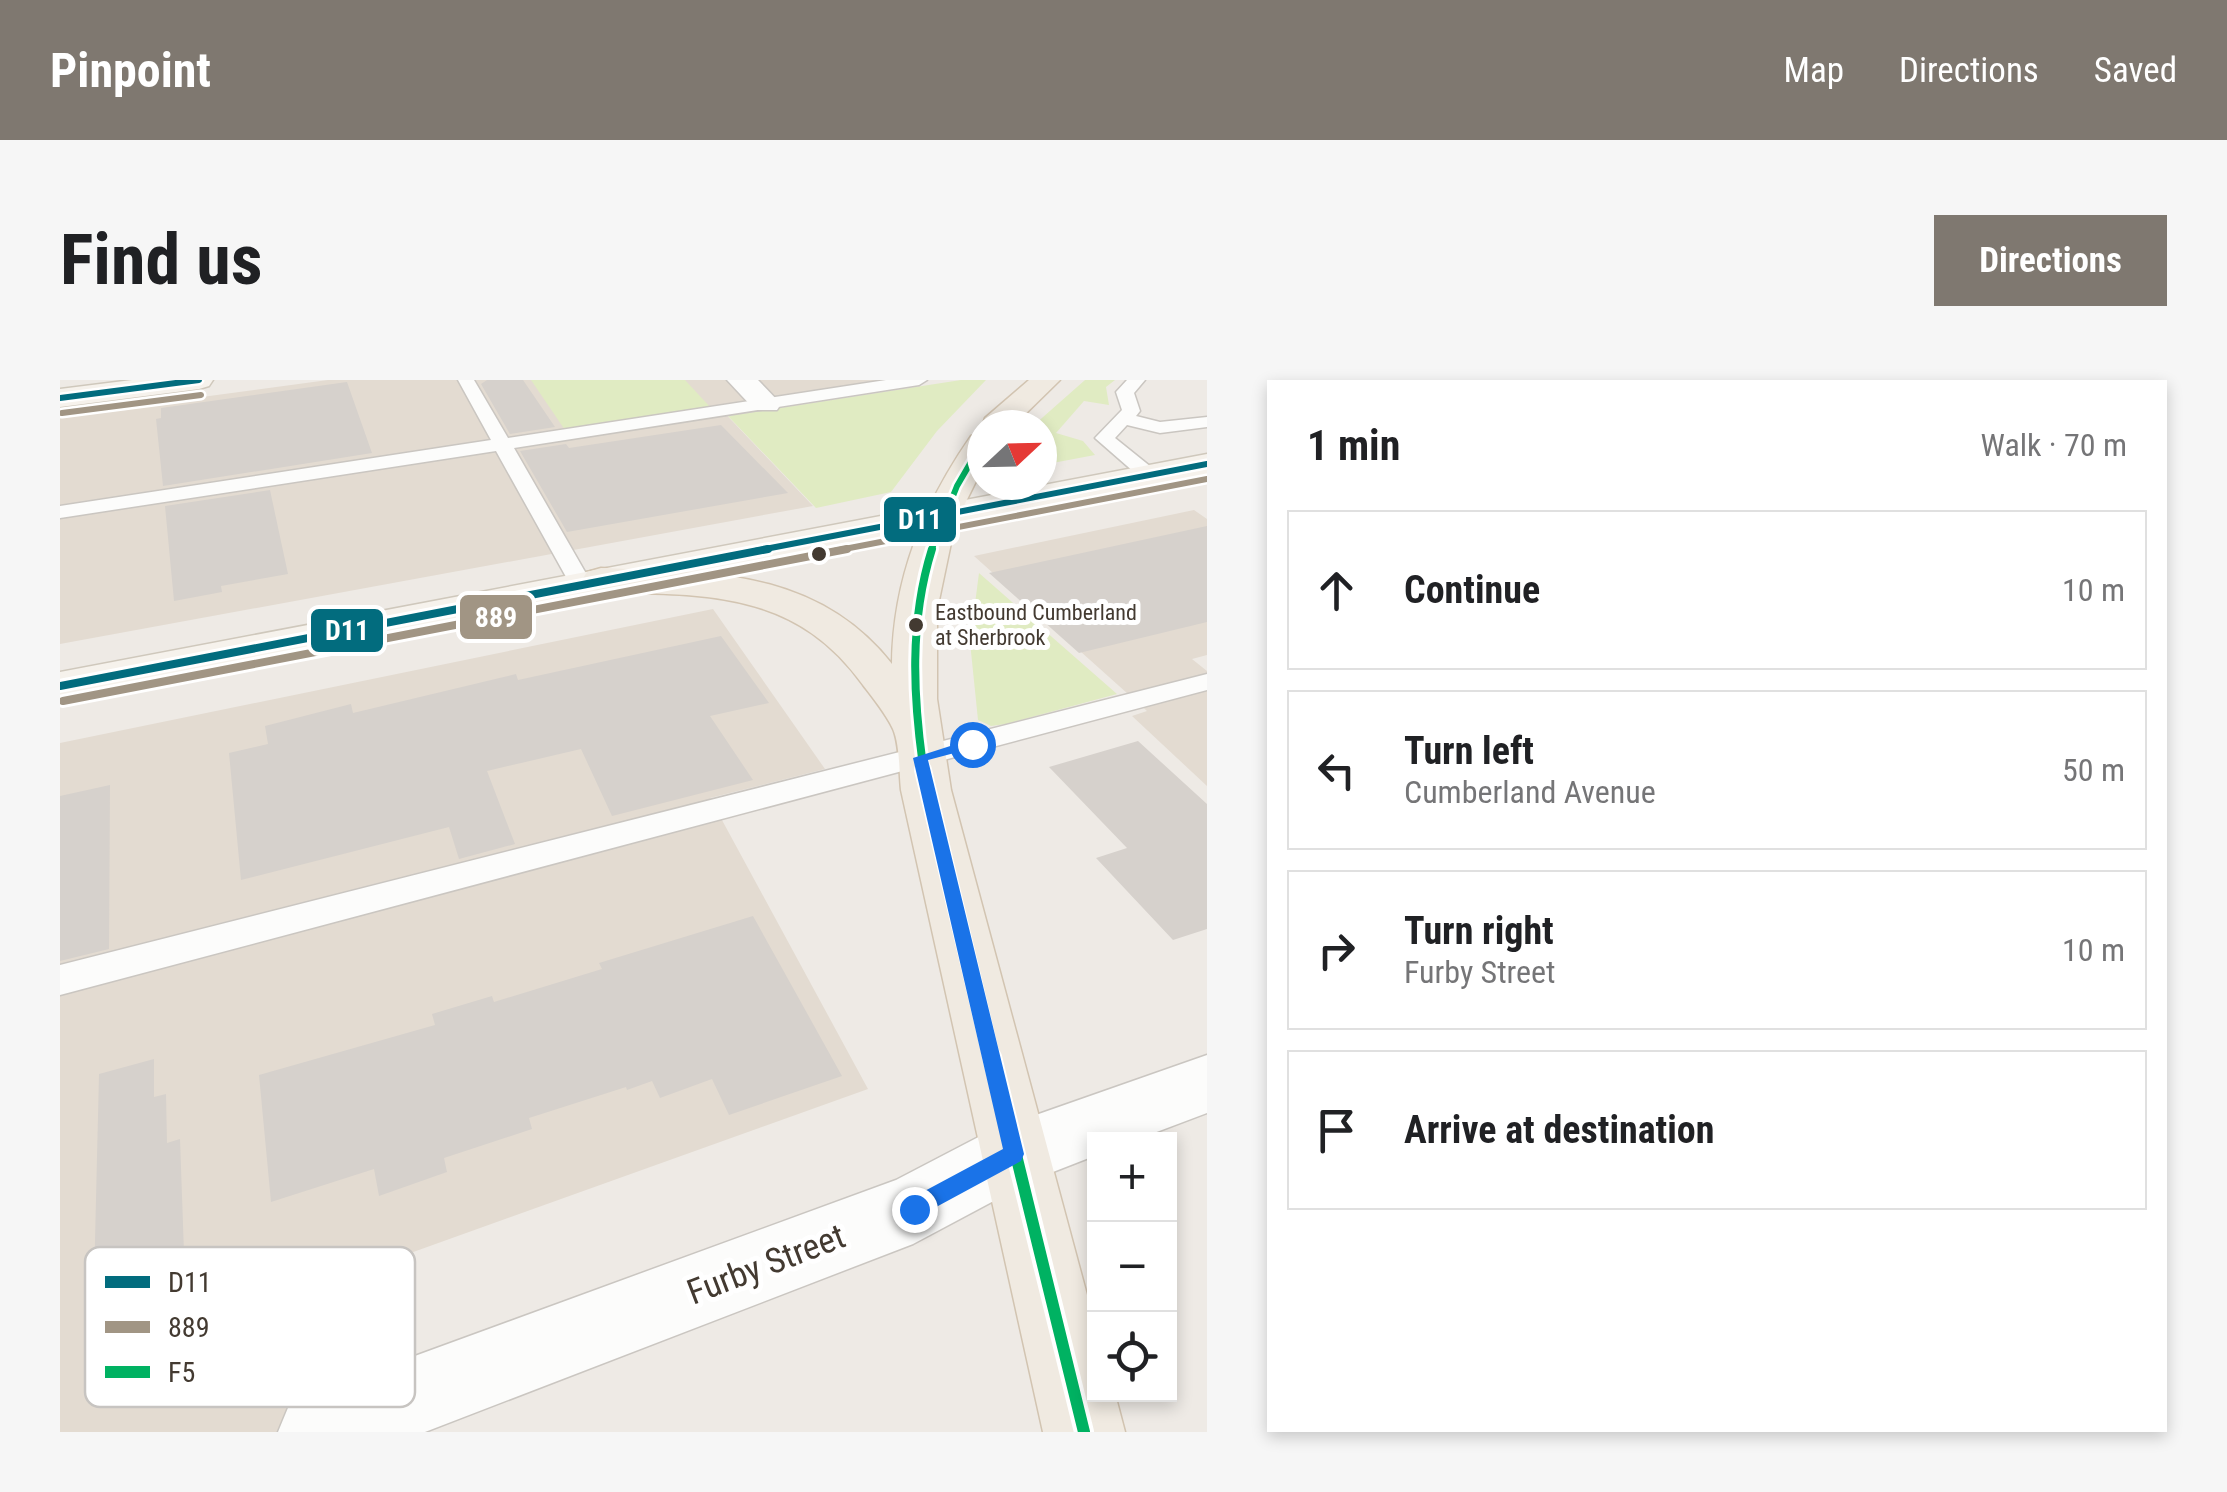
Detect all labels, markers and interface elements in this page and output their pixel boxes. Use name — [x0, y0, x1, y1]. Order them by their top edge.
text: Pinpoint — [50, 42, 211, 99]
text: Map — [1784, 50, 1844, 91]
text: Directions — [1899, 50, 2039, 91]
text: Saved — [2094, 50, 2177, 91]
button: Directions — [1934, 215, 2167, 306]
text: Find us — [60, 219, 262, 301]
north arrow — [967, 410, 1057, 500]
text: 1 min — [1307, 421, 1400, 470]
text: Walk · 70 m — [1981, 426, 2127, 464]
line badge: D11 — [882, 495, 958, 544]
text: D11 — [898, 503, 942, 536]
unlabelled marker — [809, 544, 829, 564]
icon: ahead — [1309, 563, 1364, 618]
text: Continue — [1404, 568, 1540, 612]
text: 10 m — [2062, 571, 2125, 609]
line badge: 889 — [458, 593, 534, 641]
place label: Eastbound Cumberland at Sherbrook — [935, 600, 1137, 650]
text: 889 — [475, 601, 517, 634]
line badge: D11 — [309, 607, 385, 654]
text: D11 — [325, 614, 369, 647]
marker: Eastbound Cumberland at Sherbrook — [906, 615, 926, 635]
route start — [950, 722, 996, 768]
text: Turn left — [1404, 729, 1534, 773]
icon: left — [1309, 743, 1364, 798]
text: 50 m — [2062, 751, 2125, 789]
text: Cumberland Avenue — [1404, 773, 1656, 811]
text: Turn right — [1404, 909, 1554, 953]
icon: right — [1309, 923, 1364, 978]
text: 10 m — [2062, 931, 2125, 969]
text: Furby Street — [1404, 953, 1556, 991]
icon: arrive — [1309, 1103, 1364, 1158]
text: Arrive at destination — [1404, 1108, 1714, 1152]
map controls — [1087, 1132, 1177, 1402]
button: + — [1087, 1132, 1177, 1222]
route end — [892, 1187, 938, 1233]
street label: Furby Street — [681, 1216, 851, 1313]
button: − — [1087, 1222, 1177, 1312]
legend — [85, 1247, 415, 1407]
text: D11 — [168, 1266, 212, 1299]
text: 889 — [168, 1311, 209, 1344]
button: locate — [1087, 1312, 1177, 1402]
text: F5 — [168, 1356, 195, 1389]

